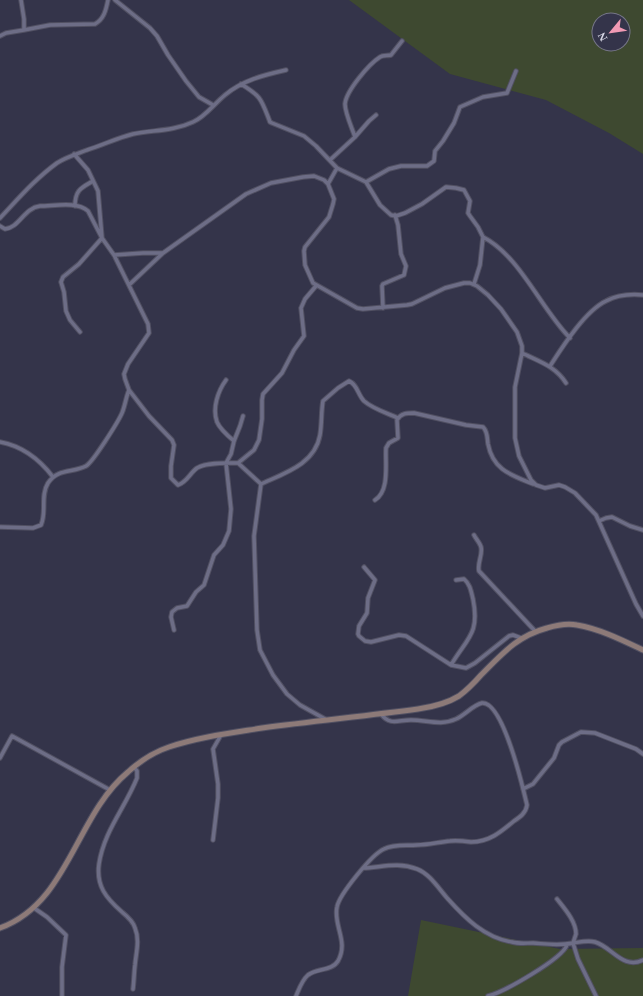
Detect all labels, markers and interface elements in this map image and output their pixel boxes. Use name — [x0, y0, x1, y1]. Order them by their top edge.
north arrow — [591, 12, 631, 52]
text: N — [595, 30, 609, 43]

